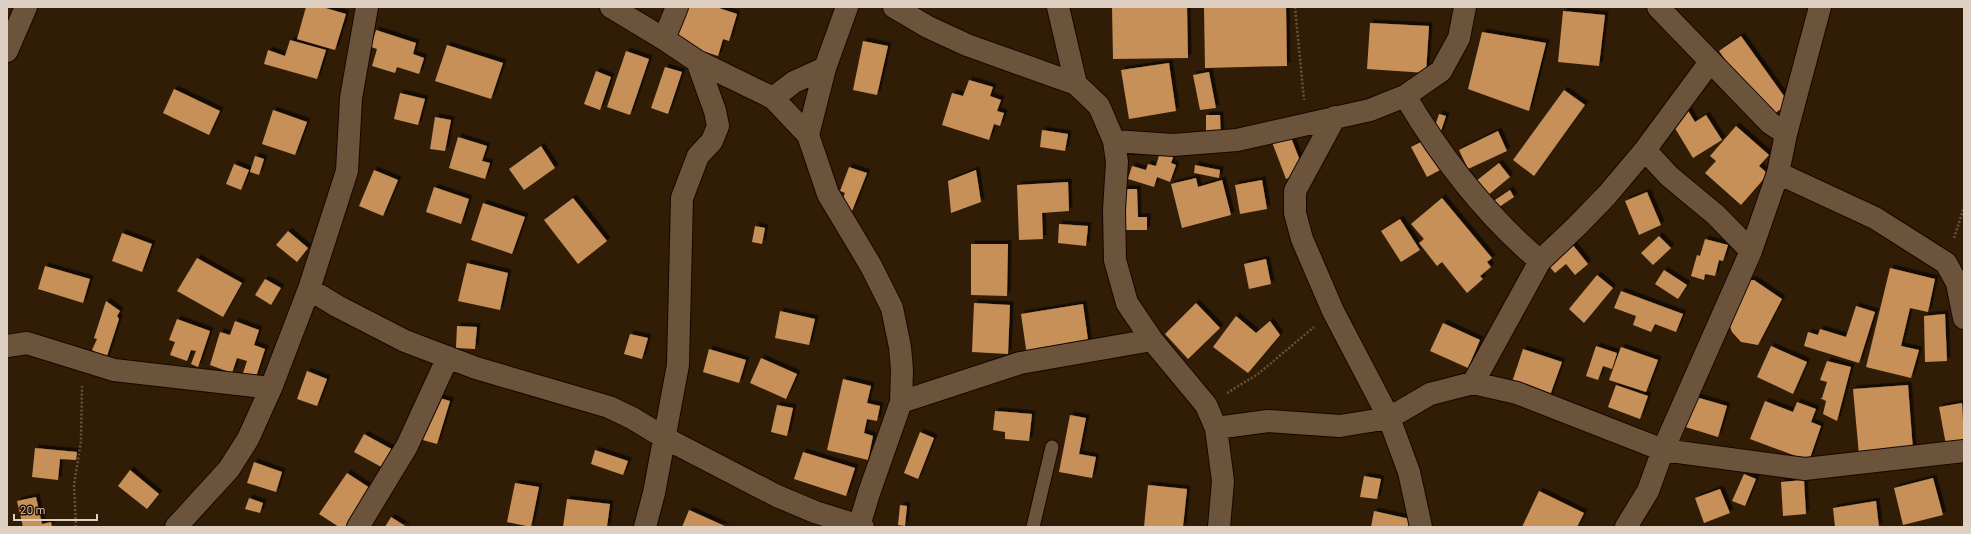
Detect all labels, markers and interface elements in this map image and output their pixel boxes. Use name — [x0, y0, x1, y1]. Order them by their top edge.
scale bar — [14, 496, 97, 522]
text: 20 m — [20, 502, 46, 516]

